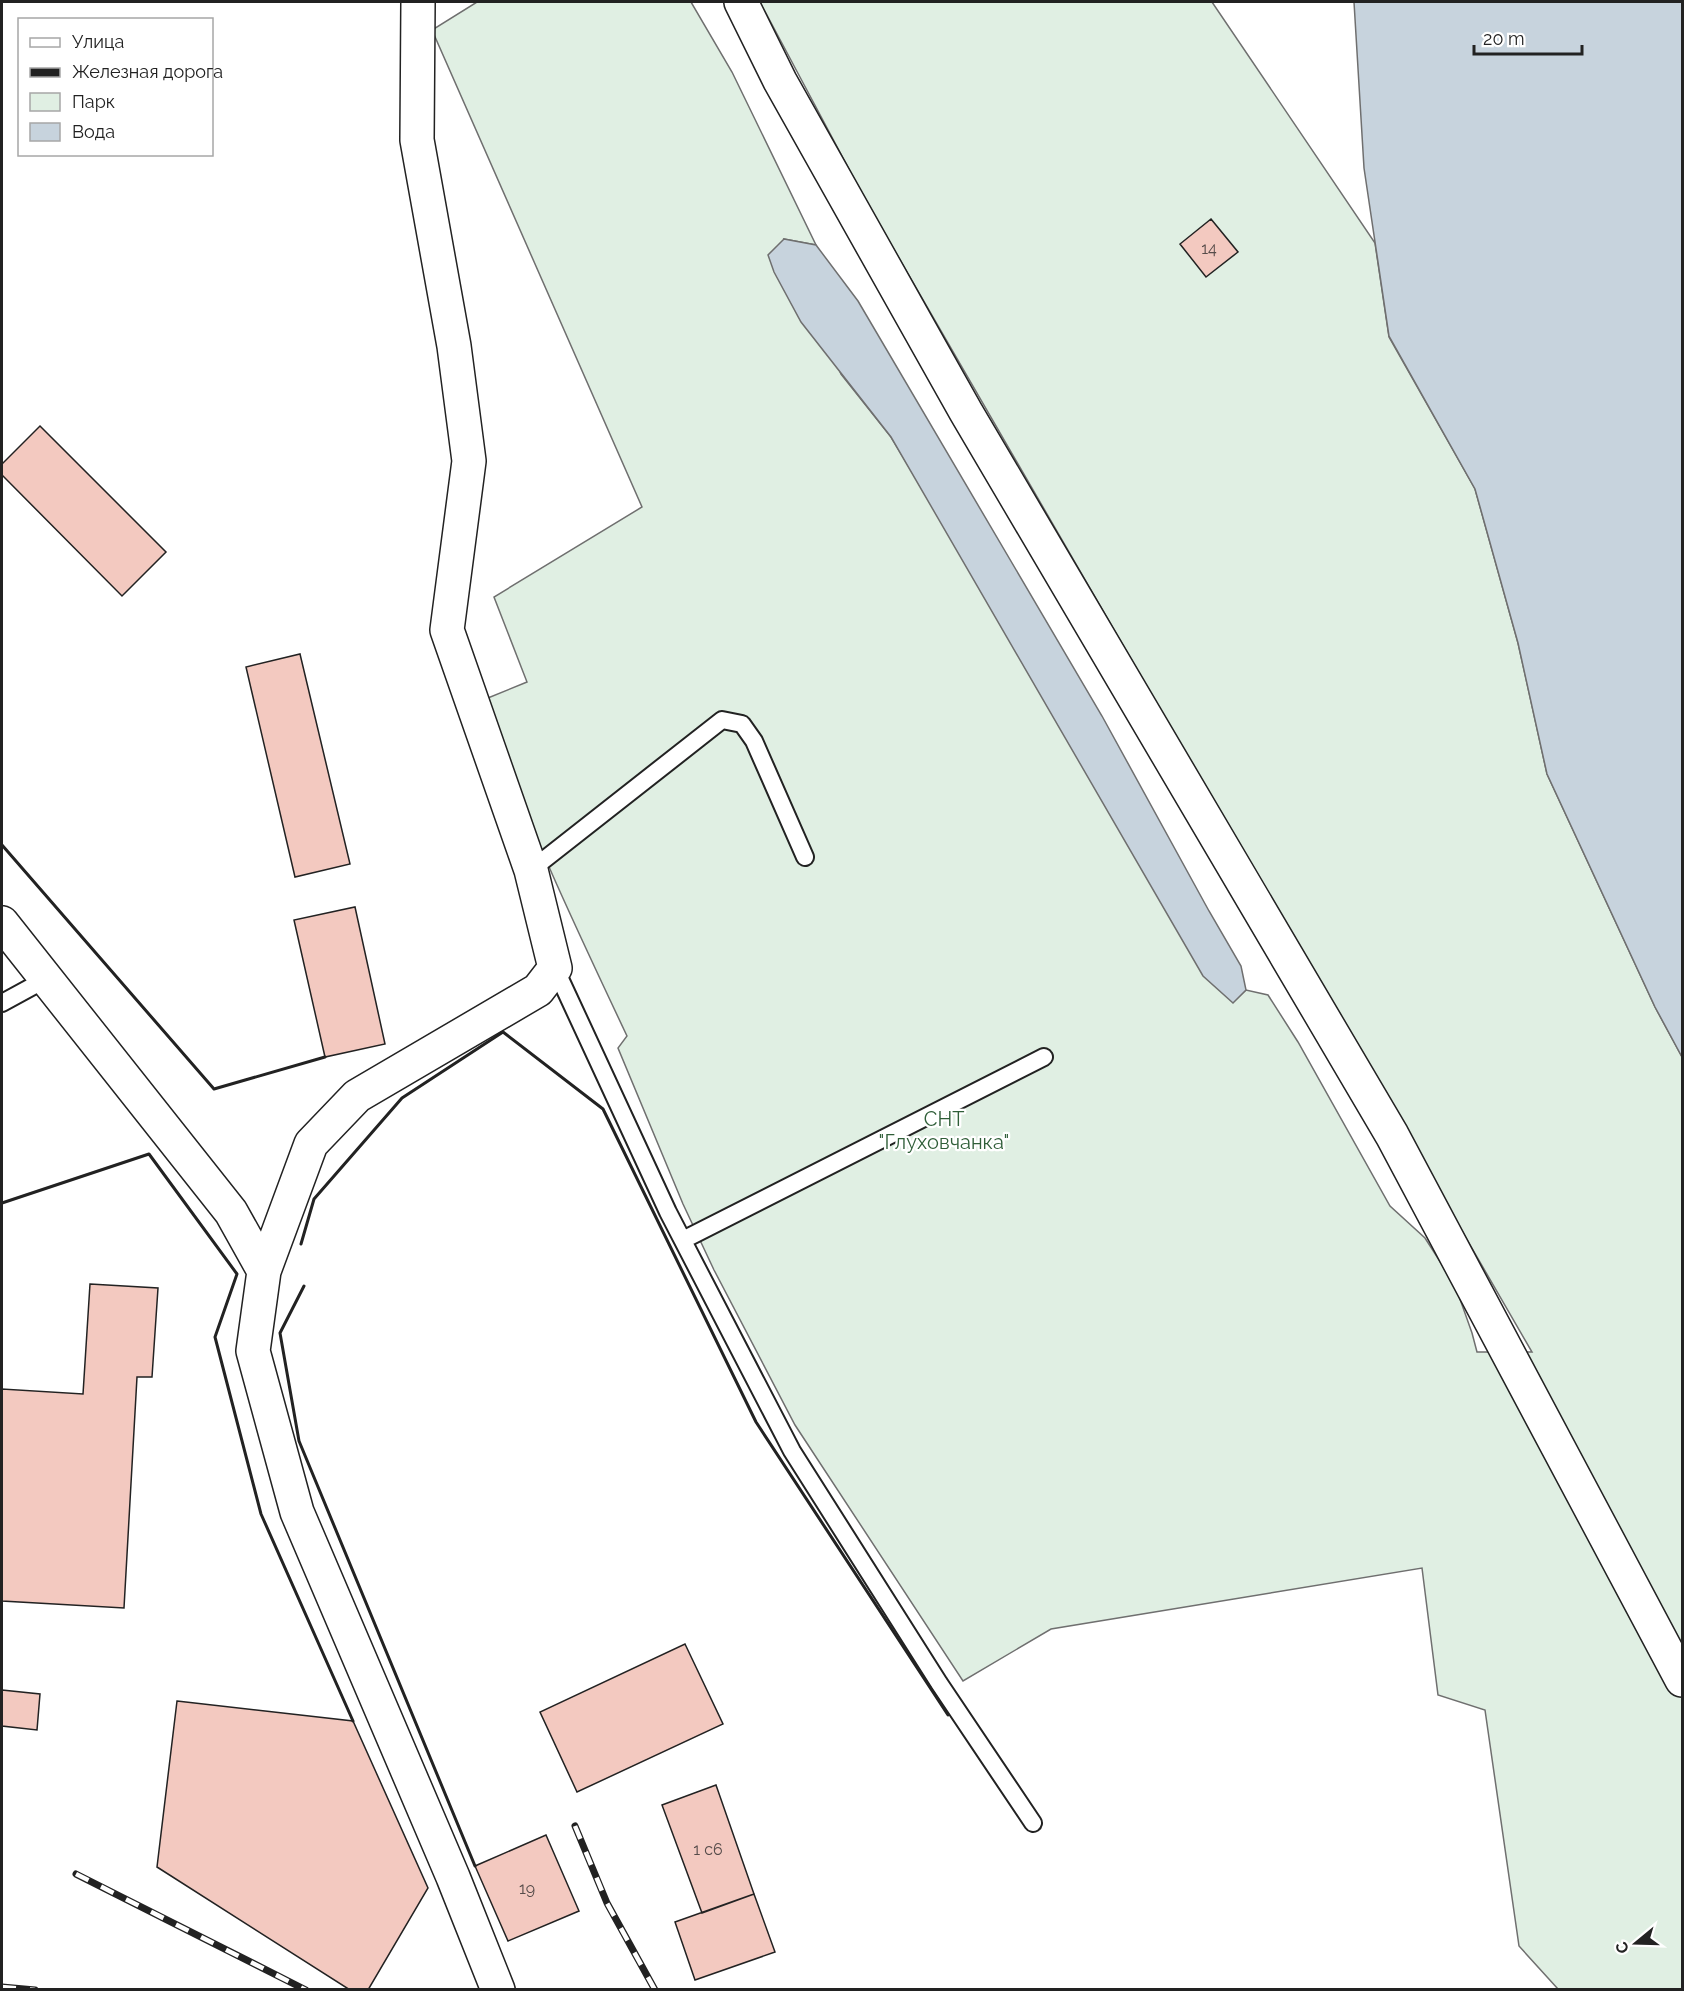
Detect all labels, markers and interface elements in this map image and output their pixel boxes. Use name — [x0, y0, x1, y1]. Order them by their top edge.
legend — [18, 18, 213, 156]
scale bar — [1474, 18, 1582, 56]
text: 20 m — [1483, 28, 1525, 49]
text: Улица — [72, 31, 124, 52]
text: Железная дорога — [72, 61, 223, 82]
text: Парк — [72, 91, 115, 112]
text: Вода — [72, 121, 115, 142]
house number: 14 — [1201, 239, 1217, 258]
park label: СНТ "Глуховчанка" — [879, 1107, 1009, 1154]
house number: 1 с6 — [693, 1840, 723, 1859]
house number: 19 — [519, 1879, 535, 1898]
north arrow — [1606, 1913, 1666, 1973]
text: С — [1612, 1939, 1633, 1956]

